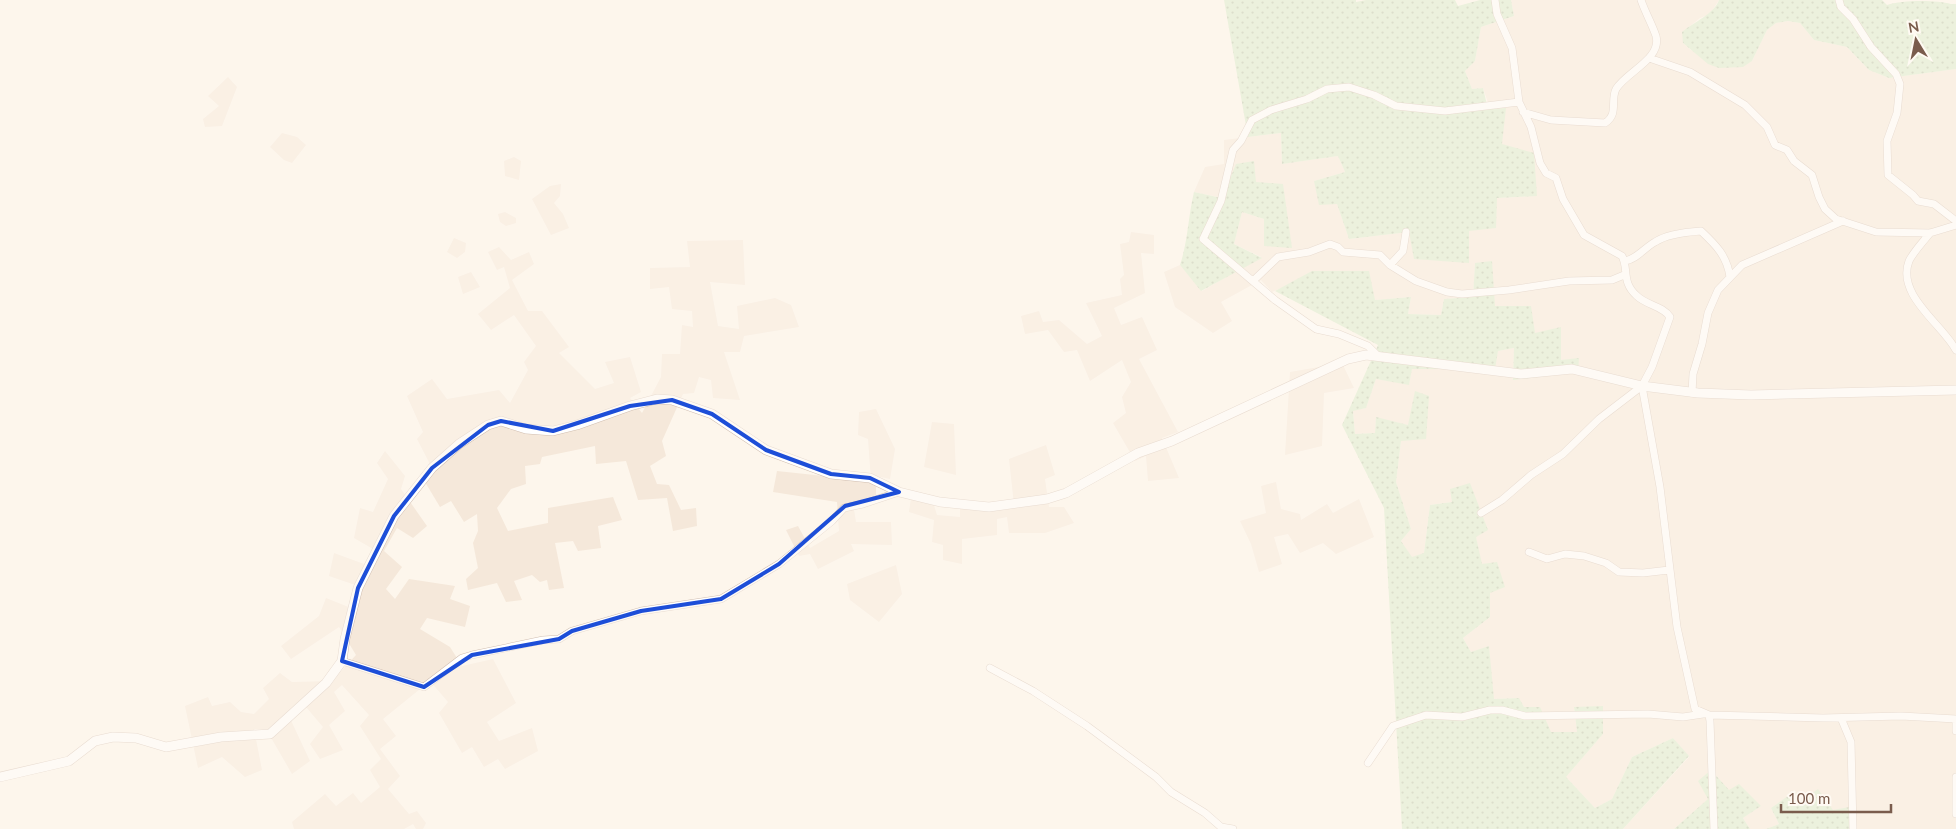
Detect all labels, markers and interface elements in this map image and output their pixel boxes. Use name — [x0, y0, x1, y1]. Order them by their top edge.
north arrow — [1891, 15, 1941, 65]
text: N — [1907, 17, 1920, 36]
scale bar — [1781, 782, 1891, 814]
text: 100 m — [1788, 789, 1830, 807]

